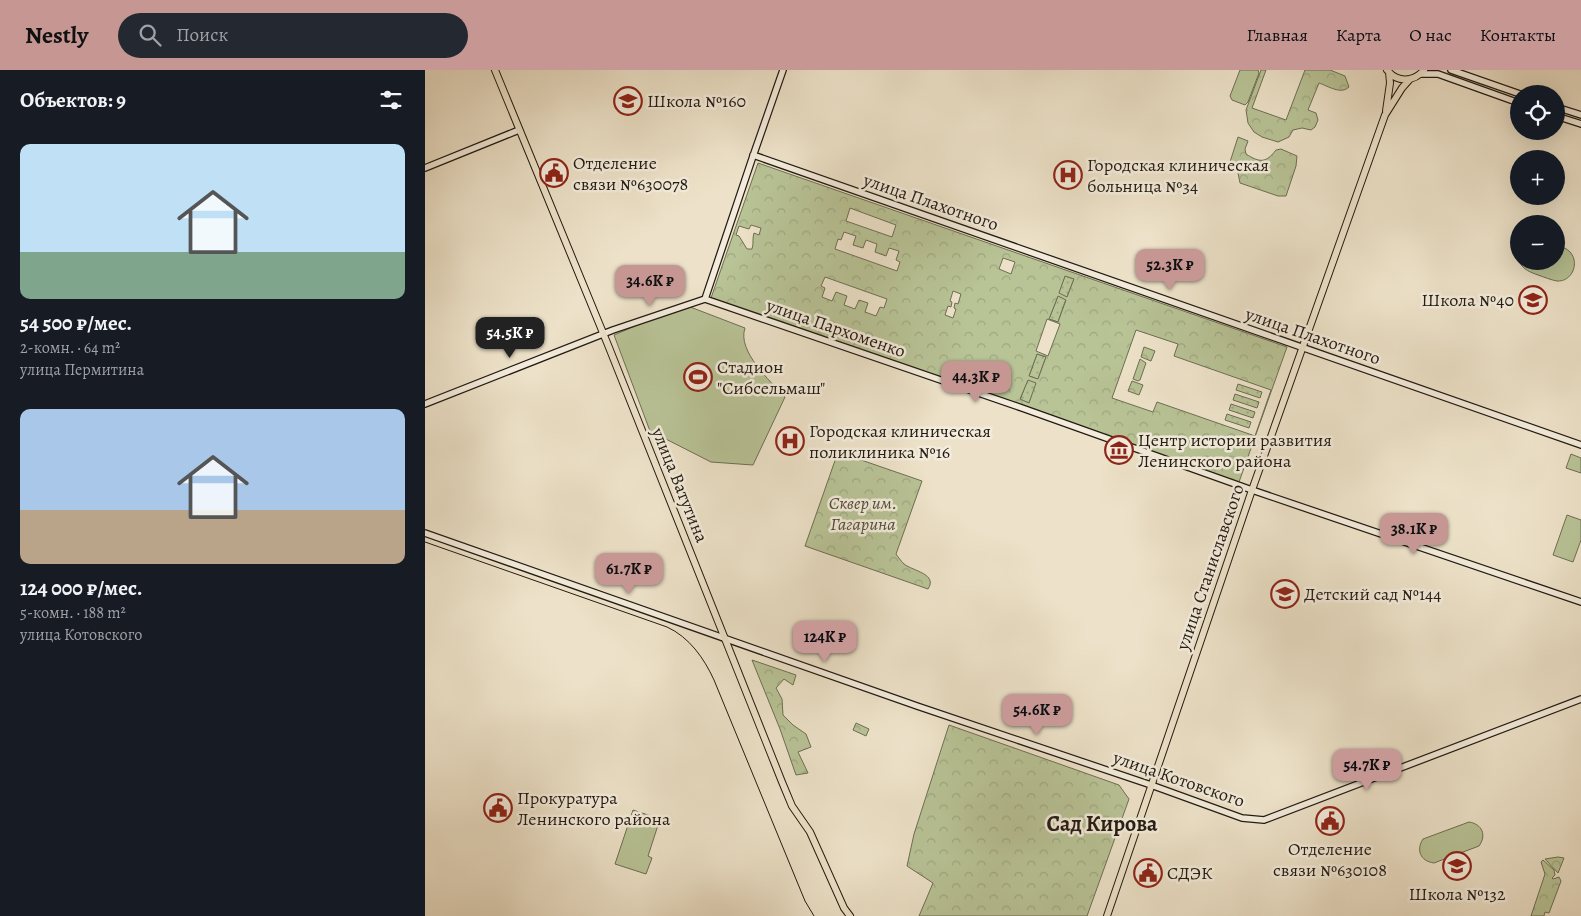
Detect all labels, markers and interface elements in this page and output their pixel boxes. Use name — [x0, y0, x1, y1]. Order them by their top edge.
search box — [118, 13, 468, 58]
text: Nestly — [25, 19, 88, 51]
icon: search — [136, 21, 164, 49]
text: Поиск — [176, 22, 228, 48]
text: Главная — [1247, 23, 1308, 47]
text: Карта — [1336, 23, 1381, 47]
text: О нас — [1409, 23, 1452, 47]
text: Контакты — [1480, 23, 1556, 47]
map controls — [1510, 85, 1565, 270]
button: locate — [1510, 85, 1565, 140]
text: Объектов: 9 — [20, 86, 126, 114]
icon: filters — [377, 86, 405, 114]
school or university icon: Школа №160 — [613, 86, 643, 116]
place label: Школа №160 — [647, 89, 746, 113]
button: + — [1510, 150, 1565, 205]
place label: Отделение связи №630078 — [573, 151, 688, 196]
place label: Городская клиническая больница №34 — [1087, 153, 1269, 198]
public building icon: Отделение связи №630078 — [539, 158, 569, 188]
hospital icon: Городская клиническая больница №34 — [1053, 160, 1083, 190]
street label: улица Плахотного — [859, 167, 1002, 236]
icon: home — [168, 177, 258, 267]
button: − — [1510, 215, 1565, 270]
pin: 52.3K ₽ — [1124, 248, 1216, 291]
text: 52.3K ₽ — [1146, 254, 1194, 276]
pin: 34.6K ₽ — [604, 264, 696, 307]
text: 34.6K ₽ — [626, 270, 674, 292]
school or university icon: Школа №40 — [1518, 285, 1548, 315]
place label: Школа №40 — [1421, 288, 1514, 312]
street label: улица Пархоменко — [762, 293, 909, 363]
street label: улица Плахотного — [1241, 301, 1384, 370]
text: 54 500 ₽/мес. — [20, 309, 132, 337]
pin: 54.5K ₽ — [464, 316, 556, 359]
text: 54.5K ₽ — [486, 322, 534, 344]
text: 2-комн. · 64 m² — [20, 337, 120, 359]
place label: Стадион "Сибсельмаш" — [717, 355, 825, 400]
text: улица Пермитина — [20, 359, 144, 381]
pin: 44.3K ₽ — [930, 360, 1022, 403]
sports icon: Стадион "Сибсельмаш" — [683, 362, 713, 392]
text: 44.3K ₽ — [952, 366, 1000, 388]
place label: Городская клиническая поликлиника №16 — [809, 419, 991, 464]
street label: улица Ватутина — [646, 423, 714, 547]
hospital icon: Городская клиническая поликлиника №16 — [775, 426, 805, 456]
place label: Центр истории развития Ленинского района — [1138, 428, 1332, 473]
museum icon: Центр истории развития Ленинского района — [1104, 435, 1134, 465]
icon: home — [168, 442, 258, 532]
street label: улица Станиславского — [1170, 481, 1250, 654]
park label: Сквер им. Гагарина — [829, 491, 897, 536]
pin: 38.1K ₽ — [1368, 512, 1460, 555]
text: 38.1K ₽ — [1391, 518, 1437, 540]
pin: 61.7K ₽ — [583, 552, 675, 595]
text: 61.7K ₽ — [606, 558, 652, 580]
text: 124 000 ₽/мес. — [20, 574, 142, 602]
school or university icon: Детский сад №144 — [1270, 579, 1300, 609]
place label: Детский сад №144 — [1304, 582, 1441, 606]
text: 5-комн. · 188 m² — [20, 602, 126, 624]
pin: 124K ₽ — [784, 620, 866, 663]
text: улица Котовского — [20, 624, 142, 646]
text: 124K ₽ — [804, 626, 846, 648]
pin: 54.6K ₽ — [991, 694, 1083, 736]
text: 54.6K ₽ — [1013, 699, 1061, 721]
street label: улица Котовского — [1109, 745, 1248, 813]
pin: 54.7K ₽ — [1321, 748, 1413, 791]
text: 54.7K ₽ — [1343, 754, 1391, 776]
place label: Прокуратура Ленинского района — [517, 786, 671, 831]
public building icon: Прокуратура Ленинского района — [483, 793, 513, 823]
public building icon: Отделение связи №630108 — [1315, 806, 1345, 836]
district label: Сад Кирова — [1047, 809, 1158, 839]
place label: Отделение связи №630108 — [1273, 837, 1387, 882]
school or university icon: Школа №132 — [1442, 851, 1472, 881]
public building icon: СДЭК — [1133, 858, 1163, 888]
place label: СДЭК — [1167, 861, 1213, 885]
place label: Школа №132 — [1408, 882, 1506, 906]

